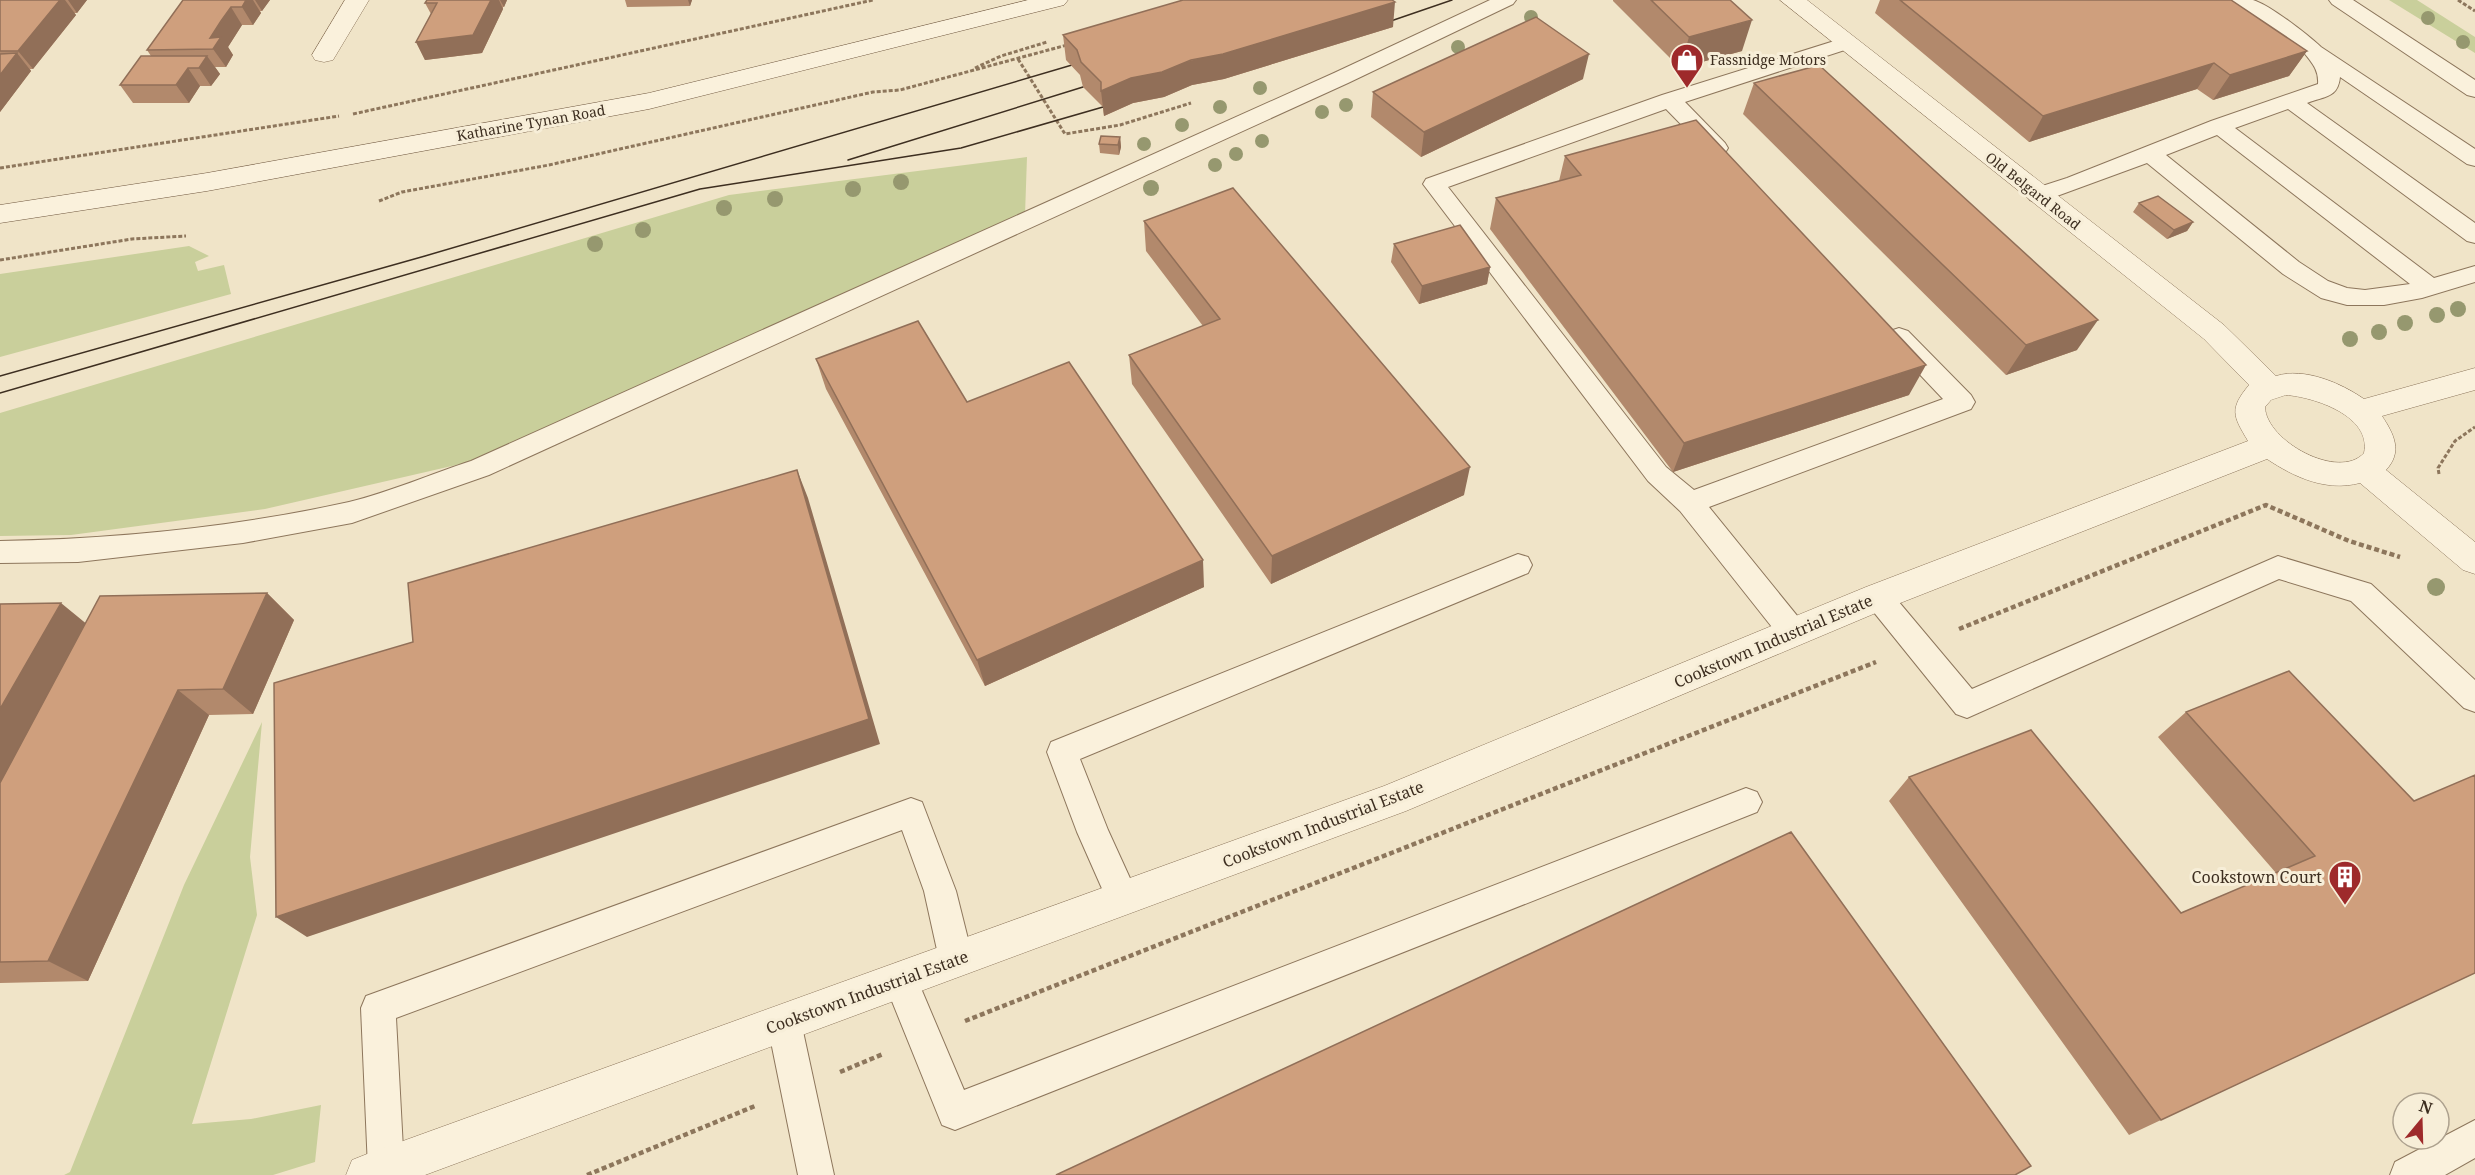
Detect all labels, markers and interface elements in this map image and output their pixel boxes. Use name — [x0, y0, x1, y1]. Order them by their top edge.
shop icon: Fassnidge Motors — [1669, 42, 1705, 89]
place label: Fassnidge Motors — [1710, 50, 1826, 69]
street label: Katharine Tynan Road — [455, 100, 607, 145]
street label: Old Belgard Road — [1982, 147, 2085, 234]
street label: Cookstown Industrial Estate — [1670, 589, 1876, 693]
street label: Cookstown Industrial Estate — [1219, 775, 1427, 873]
building icon: Cookstown Court — [2327, 859, 2363, 906]
place label: Cookstown Court — [2192, 866, 2322, 888]
street label: Cookstown Industrial Estate — [763, 945, 971, 1039]
north arrow — [2391, 1091, 2451, 1151]
text: N — [2416, 1094, 2436, 1119]

